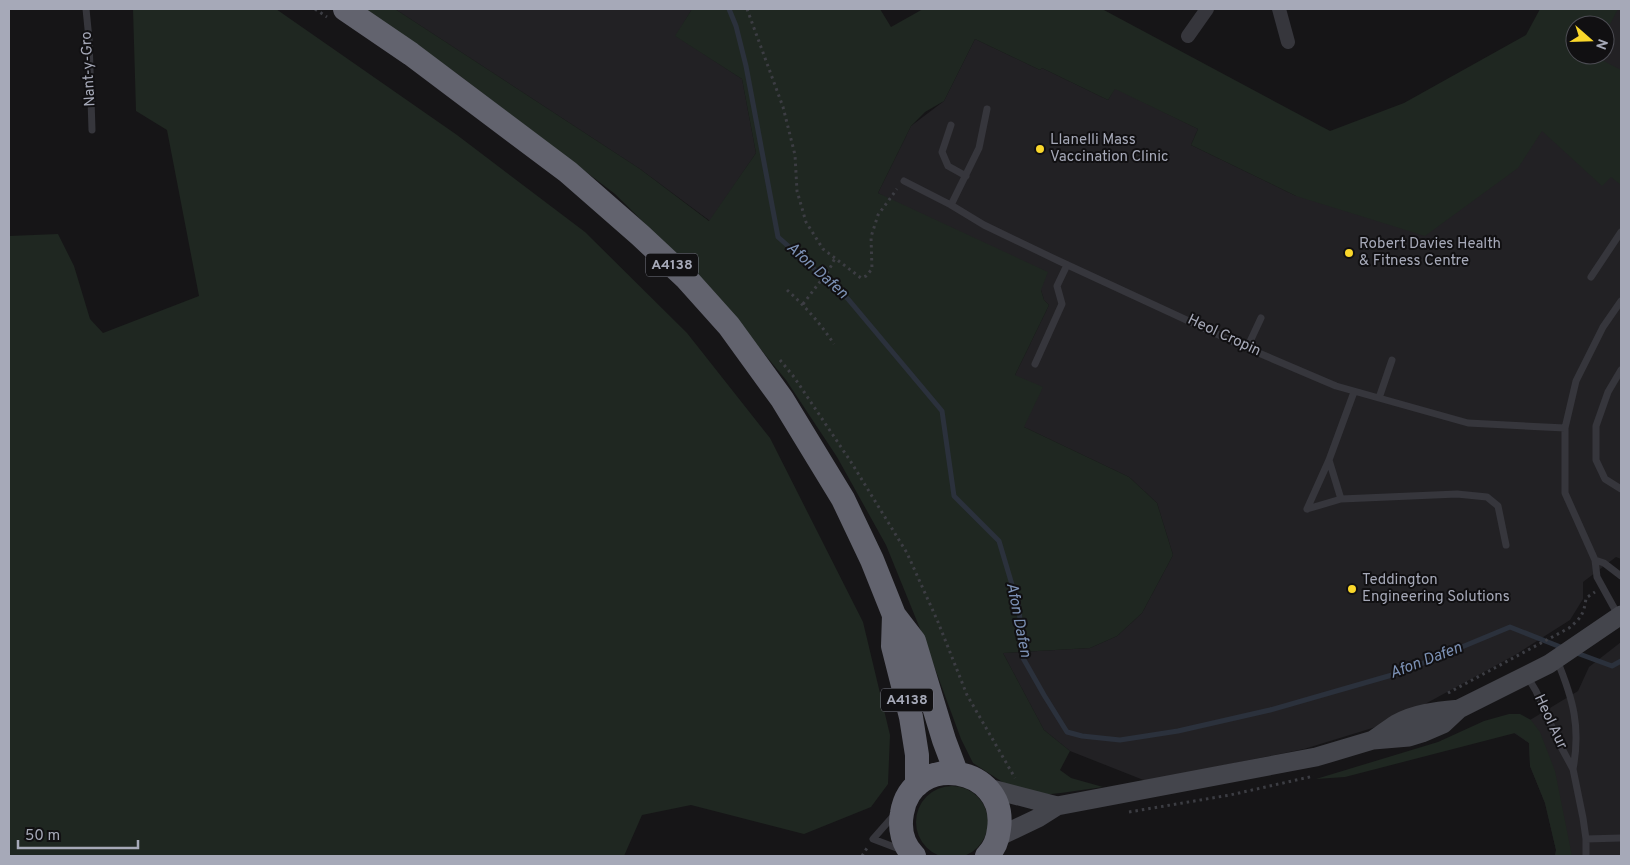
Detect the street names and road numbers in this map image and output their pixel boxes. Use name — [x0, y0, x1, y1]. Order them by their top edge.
street label: Nant-y-Gro — [78, 31, 100, 107]
road number: A4138 — [646, 254, 698, 276]
street label: Heol Cropin — [1184, 311, 1264, 361]
road number: A4138 — [881, 688, 933, 712]
street label: Heol Aur — [1529, 691, 1571, 753]

